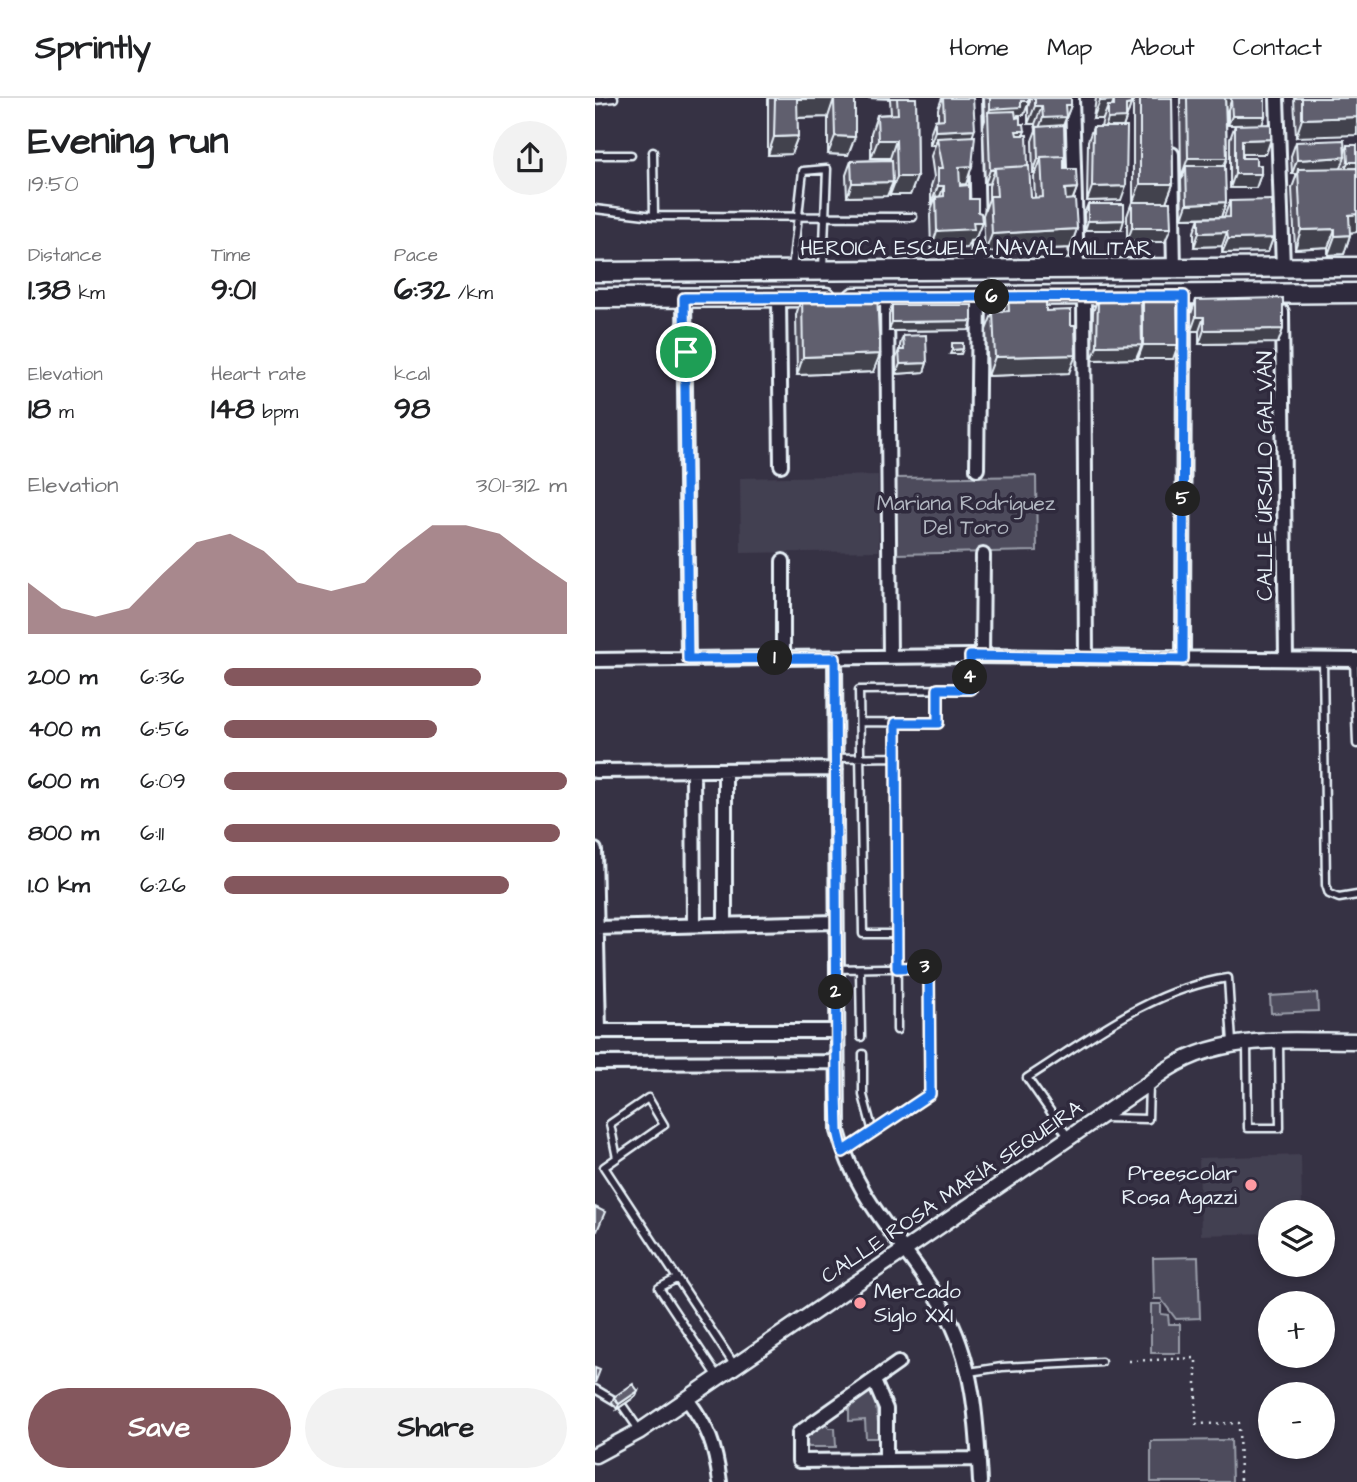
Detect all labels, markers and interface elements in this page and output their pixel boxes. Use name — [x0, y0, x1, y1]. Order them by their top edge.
text: Sprintly — [35, 25, 151, 71]
text: Home — [949, 31, 1009, 65]
text: Map — [1047, 31, 1092, 65]
text: About — [1130, 31, 1195, 65]
text: Contact — [1233, 31, 1322, 65]
text: Evening run — [28, 116, 229, 168]
button: share — [493, 121, 567, 195]
text: 19:50 — [28, 168, 79, 200]
street label: HEROICA ESCUELA NAVAL MILITAR — [800, 234, 1152, 263]
text: Distance — [28, 242, 102, 269]
text: Time — [211, 242, 251, 269]
text: Pace — [394, 242, 438, 269]
text: 1.38 — [28, 269, 71, 311]
text: 9:01 — [211, 269, 256, 311]
text: 6:32 — [394, 269, 450, 311]
text: km — [71, 280, 105, 307]
text: /km — [450, 280, 493, 307]
pin: 6 — [975, 280, 1009, 314]
text: 6 — [986, 283, 997, 310]
pin — [656, 322, 716, 382]
icon: arrive — [667, 333, 705, 371]
street label: CALLE ÚRSULO GALVÁN — [1251, 351, 1280, 601]
text: Elevation — [28, 361, 103, 388]
text: Heart rate — [211, 361, 306, 388]
text: kcal — [394, 361, 430, 388]
text: 18 — [28, 388, 51, 430]
text: 148 — [211, 388, 255, 430]
text: 98 — [394, 388, 431, 430]
text: m — [51, 399, 74, 426]
text: bpm — [255, 399, 298, 426]
text: Elevation — [28, 469, 119, 501]
text: 301–312 m — [476, 469, 567, 501]
pin: 5 — [1165, 482, 1201, 516]
text: 5 — [1176, 485, 1189, 512]
park label: Mariana Rodríguez Del Toro — [877, 489, 1056, 542]
pin: 1 — [757, 640, 793, 676]
text: 1 — [773, 644, 776, 671]
pin: 4 — [953, 660, 987, 694]
text: 200 m — [28, 661, 97, 693]
text: 6:36 — [140, 661, 184, 693]
text: 4 — [963, 663, 976, 690]
text: 400 m — [28, 713, 100, 745]
text: 6:56 — [140, 713, 189, 745]
text: 600 m — [28, 765, 99, 797]
text: 6:09 — [140, 765, 186, 797]
text: 800 m — [28, 817, 99, 849]
text: 6:11 — [140, 817, 164, 849]
text: 1.0 km — [28, 869, 90, 901]
text: 6:26 — [140, 869, 186, 901]
pin: 3 — [907, 950, 943, 984]
text: 3 — [920, 953, 929, 980]
pin: 2 — [819, 974, 853, 1010]
text: 2 — [830, 978, 841, 1005]
street label: CALLE ROSA MARÍA SEQUEIRA — [815, 1093, 1089, 1291]
place label: Preescolar Rosa Agazzi — [1122, 1159, 1237, 1214]
marker: Preescolar Rosa Agazzi — [1243, 1177, 1259, 1193]
map controls — [1258, 1200, 1335, 1459]
button: layers — [1258, 1200, 1335, 1277]
place label: Mercado Siglo XXI — [874, 1277, 961, 1332]
button: + — [1258, 1291, 1335, 1368]
marker: Mercado Siglo XXI — [852, 1295, 868, 1311]
button: − — [1258, 1382, 1335, 1459]
button: Save — [28, 1388, 291, 1468]
button: Share — [305, 1388, 567, 1468]

